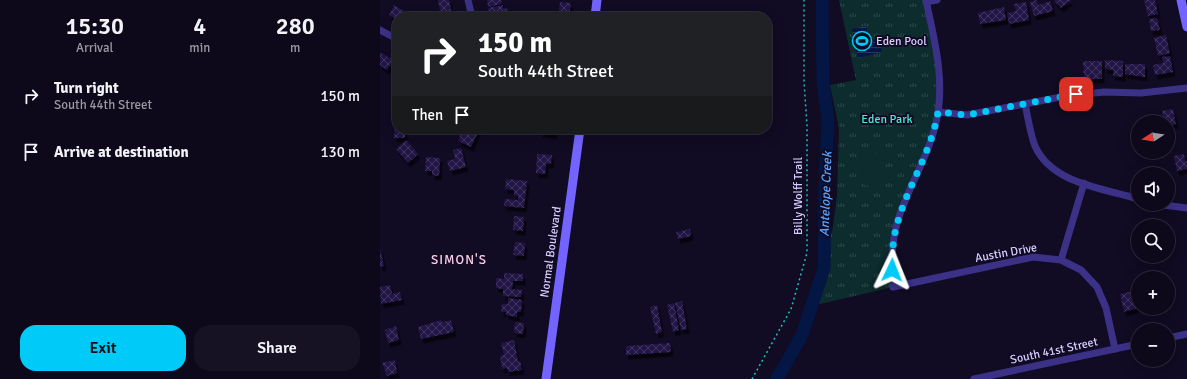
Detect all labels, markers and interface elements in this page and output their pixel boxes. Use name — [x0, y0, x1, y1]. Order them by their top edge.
text: 15:30 — [65, 11, 124, 41]
text: 4 — [193, 11, 206, 41]
text: 280 — [276, 11, 315, 41]
text: 150 m — [478, 26, 552, 60]
icon: right — [412, 28, 464, 80]
sports icon: Eden Pool — [851, 30, 873, 52]
place label: Eden Pool — [876, 34, 927, 49]
text: Arrival — [76, 40, 113, 56]
text: min — [189, 40, 210, 56]
text: m — [290, 40, 300, 56]
text: South 44th Street — [478, 60, 614, 82]
pin — [1059, 77, 1093, 111]
text: Turn right — [54, 79, 119, 97]
icon: arrive — [1065, 83, 1087, 105]
icon: right — [20, 85, 42, 107]
text: 150 m — [320, 87, 360, 105]
text: South 44th Street — [54, 97, 152, 113]
icon: arrive — [451, 104, 473, 126]
text: Then — [412, 106, 443, 124]
park label: Eden Park — [861, 112, 913, 127]
north arrow — [1131, 115, 1175, 159]
map controls — [1131, 115, 1175, 367]
icon: arrive — [20, 141, 42, 163]
text: Arrive at destination — [54, 143, 189, 161]
text: 130 m — [320, 143, 360, 161]
water label: Antelope Creek — [817, 150, 836, 237]
street label: Billy Wolff Trail — [791, 157, 806, 235]
button: sound — [1131, 167, 1175, 211]
street label: Normal Boulevard — [537, 205, 565, 299]
button: search — [1131, 219, 1175, 263]
street label: Austin Drive — [974, 240, 1038, 266]
position arrow — [871, 249, 913, 291]
district label: SIMON'S — [431, 252, 487, 268]
button: + — [1131, 271, 1175, 315]
button: − — [1131, 323, 1175, 367]
button: Exit — [20, 325, 186, 371]
button: Share — [194, 325, 360, 371]
street label: South 41st Street — [1009, 334, 1099, 368]

